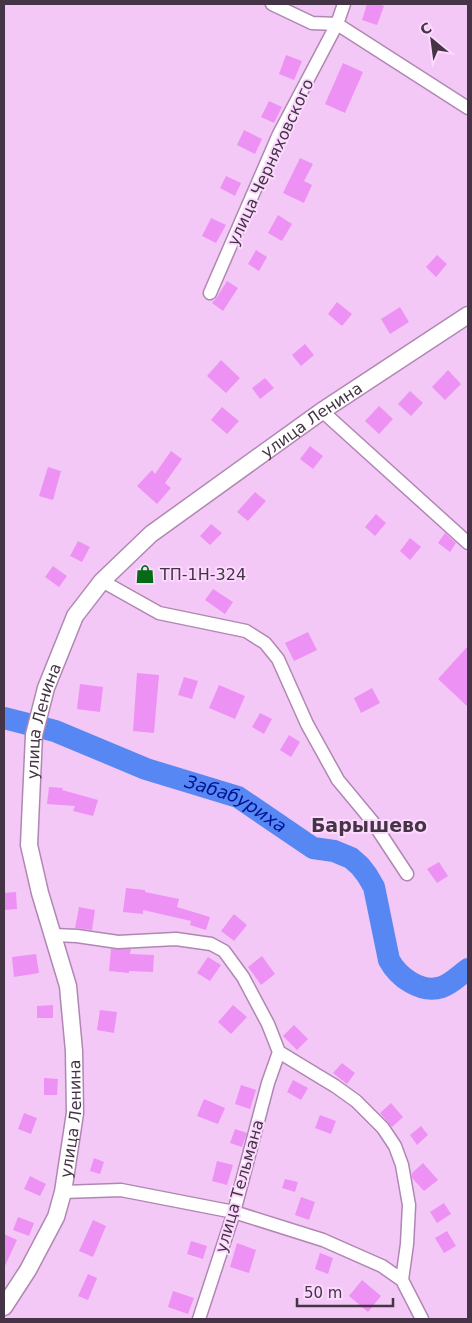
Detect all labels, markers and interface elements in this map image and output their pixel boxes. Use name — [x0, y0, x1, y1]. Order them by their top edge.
north arrow — [407, 15, 457, 65]
text: С — [417, 19, 434, 38]
street label: улица Черняховского — [223, 76, 318, 249]
street label: улица Ленина — [257, 378, 366, 462]
shop icon: ТП-1Н-324 — [134, 563, 156, 585]
place label: ТП-1Н-324 — [159, 565, 246, 584]
street label: улица Ленина — [23, 660, 65, 780]
water label: Забабуриха — [182, 770, 291, 837]
district label: Барышево — [311, 814, 427, 836]
street label: улица Ленина — [56, 1059, 85, 1179]
street label: улица Тельмана — [211, 1118, 268, 1255]
scale bar — [297, 1276, 393, 1308]
text: 50 m — [304, 1284, 342, 1302]

